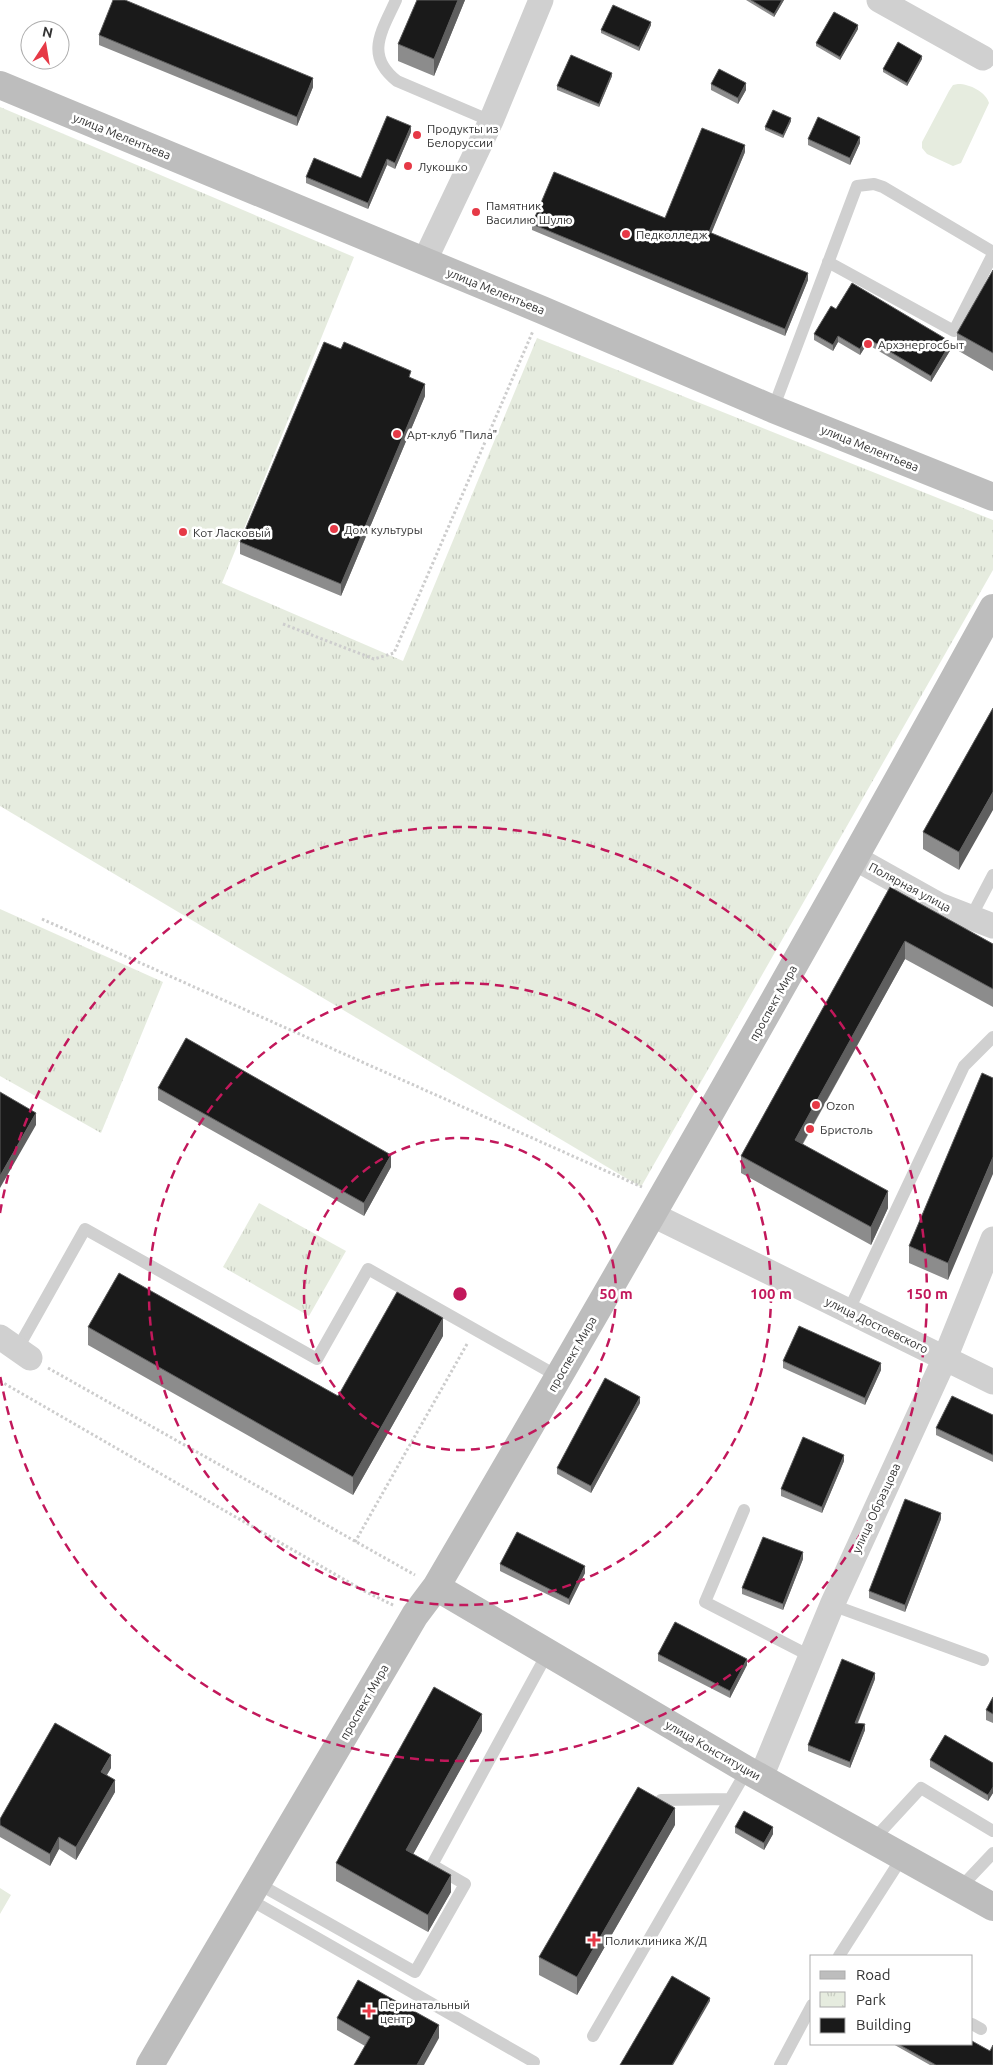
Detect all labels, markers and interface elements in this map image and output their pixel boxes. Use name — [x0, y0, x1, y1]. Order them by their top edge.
north arrow — [20, 20, 70, 70]
text: N — [41, 23, 54, 41]
street label: улица Мелентьева — [71, 110, 173, 162]
place label: Продукты из Белоруссии — [427, 122, 499, 149]
marker: Продукты из Белоруссии — [411, 129, 423, 141]
marker: Лукошко — [402, 160, 414, 172]
place label: Лукошко — [418, 160, 468, 173]
place label: Памятник Василию Шулю — [486, 199, 573, 226]
marker: Памятник Василию Шулю — [470, 206, 482, 218]
marker: Педколледж — [620, 228, 632, 240]
place label: Педколледж — [636, 228, 708, 241]
street label: улица Мелентьева — [445, 265, 547, 317]
marker: Архэнергосбыт — [862, 338, 874, 350]
place label: Архэнергосбыт — [878, 338, 965, 351]
street label: улица Мелентьева — [819, 422, 921, 474]
marker: Арт-клуб "Пила" — [391, 428, 403, 440]
place label: Арт-клуб "Пила" — [407, 428, 497, 441]
marker: Дом культуры — [328, 523, 340, 535]
place label: Дом культуры — [344, 523, 423, 536]
marker: Кот Ласковый — [177, 526, 189, 538]
place label: Кот Ласковый — [193, 526, 271, 539]
street label: Полярная улица — [867, 860, 953, 914]
street label: проспект Мира — [747, 963, 799, 1043]
marker: Ozon — [810, 1099, 822, 1111]
place label: Ozon — [826, 1099, 855, 1112]
marker: Бристоль — [804, 1123, 816, 1135]
place label: Бристоль — [820, 1123, 873, 1136]
centre of rings — [451, 1285, 469, 1303]
text: 50 m — [599, 1285, 633, 1302]
text: 100 m — [750, 1285, 792, 1302]
text: 150 m — [906, 1285, 948, 1302]
street label: улица Достоевского — [823, 1294, 931, 1356]
street label: проспект Мира — [545, 1314, 599, 1394]
street label: улица Образцова — [849, 1461, 903, 1555]
street label: проспект Мира — [337, 1662, 391, 1742]
street label: улица Конституции — [663, 1717, 763, 1783]
marker: Поликлиника Ж/Д — [587, 1933, 601, 1947]
place label: Поликлиника Ж/Д — [605, 1934, 707, 1947]
legend — [810, 1955, 973, 2045]
text: Road — [856, 1966, 891, 1983]
text: Park — [856, 1991, 886, 2008]
place label: Перинатальный центр — [380, 1998, 470, 2025]
marker: Перинатальный центр — [362, 2004, 376, 2018]
text: Building — [856, 2016, 911, 2033]

